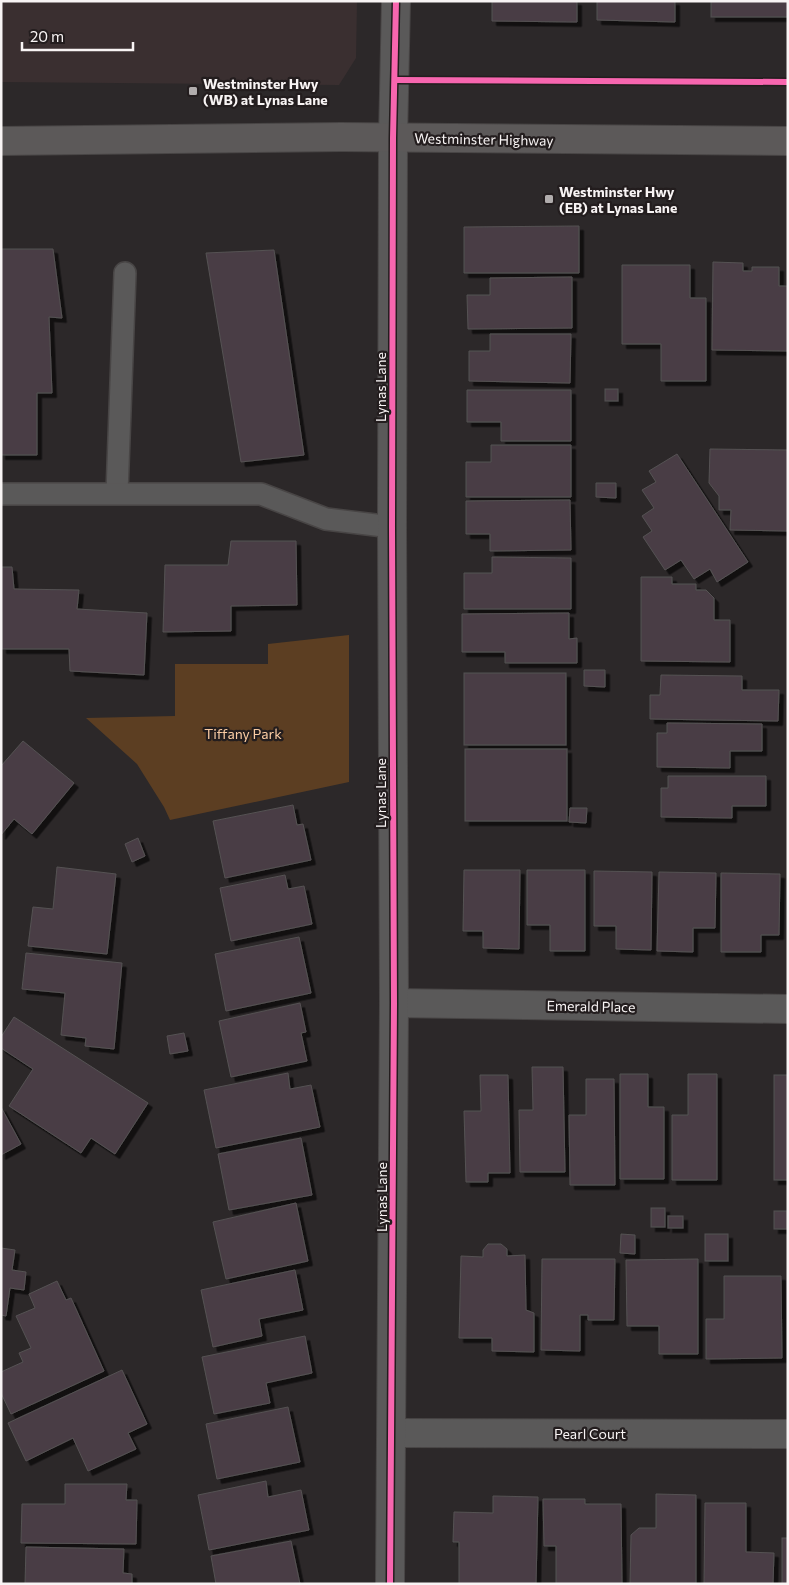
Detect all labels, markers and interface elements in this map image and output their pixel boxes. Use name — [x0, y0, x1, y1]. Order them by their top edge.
scale bar — [22, 20, 134, 52]
text: 20 m — [30, 27, 64, 45]
place label: Westminster Hwy (WB) at Lynas Lane — [203, 75, 328, 108]
marker: Westminster Hwy (WB) at Lynas Lane — [187, 85, 199, 97]
street label: Westminster Highway — [414, 129, 554, 149]
place label: Westminster Hwy (EB) at Lynas Lane — [559, 183, 677, 216]
marker: Westminster Hwy (EB) at Lynas Lane — [543, 193, 555, 205]
street label: Lynas Lane — [372, 352, 389, 422]
park label: Tiffany Park — [204, 725, 282, 742]
street label: Lynas Lane — [372, 758, 389, 828]
street label: Emerald Place — [546, 997, 636, 1015]
street label: Lynas Lane — [373, 1162, 390, 1232]
street label: Pearl Court — [554, 1425, 626, 1442]

